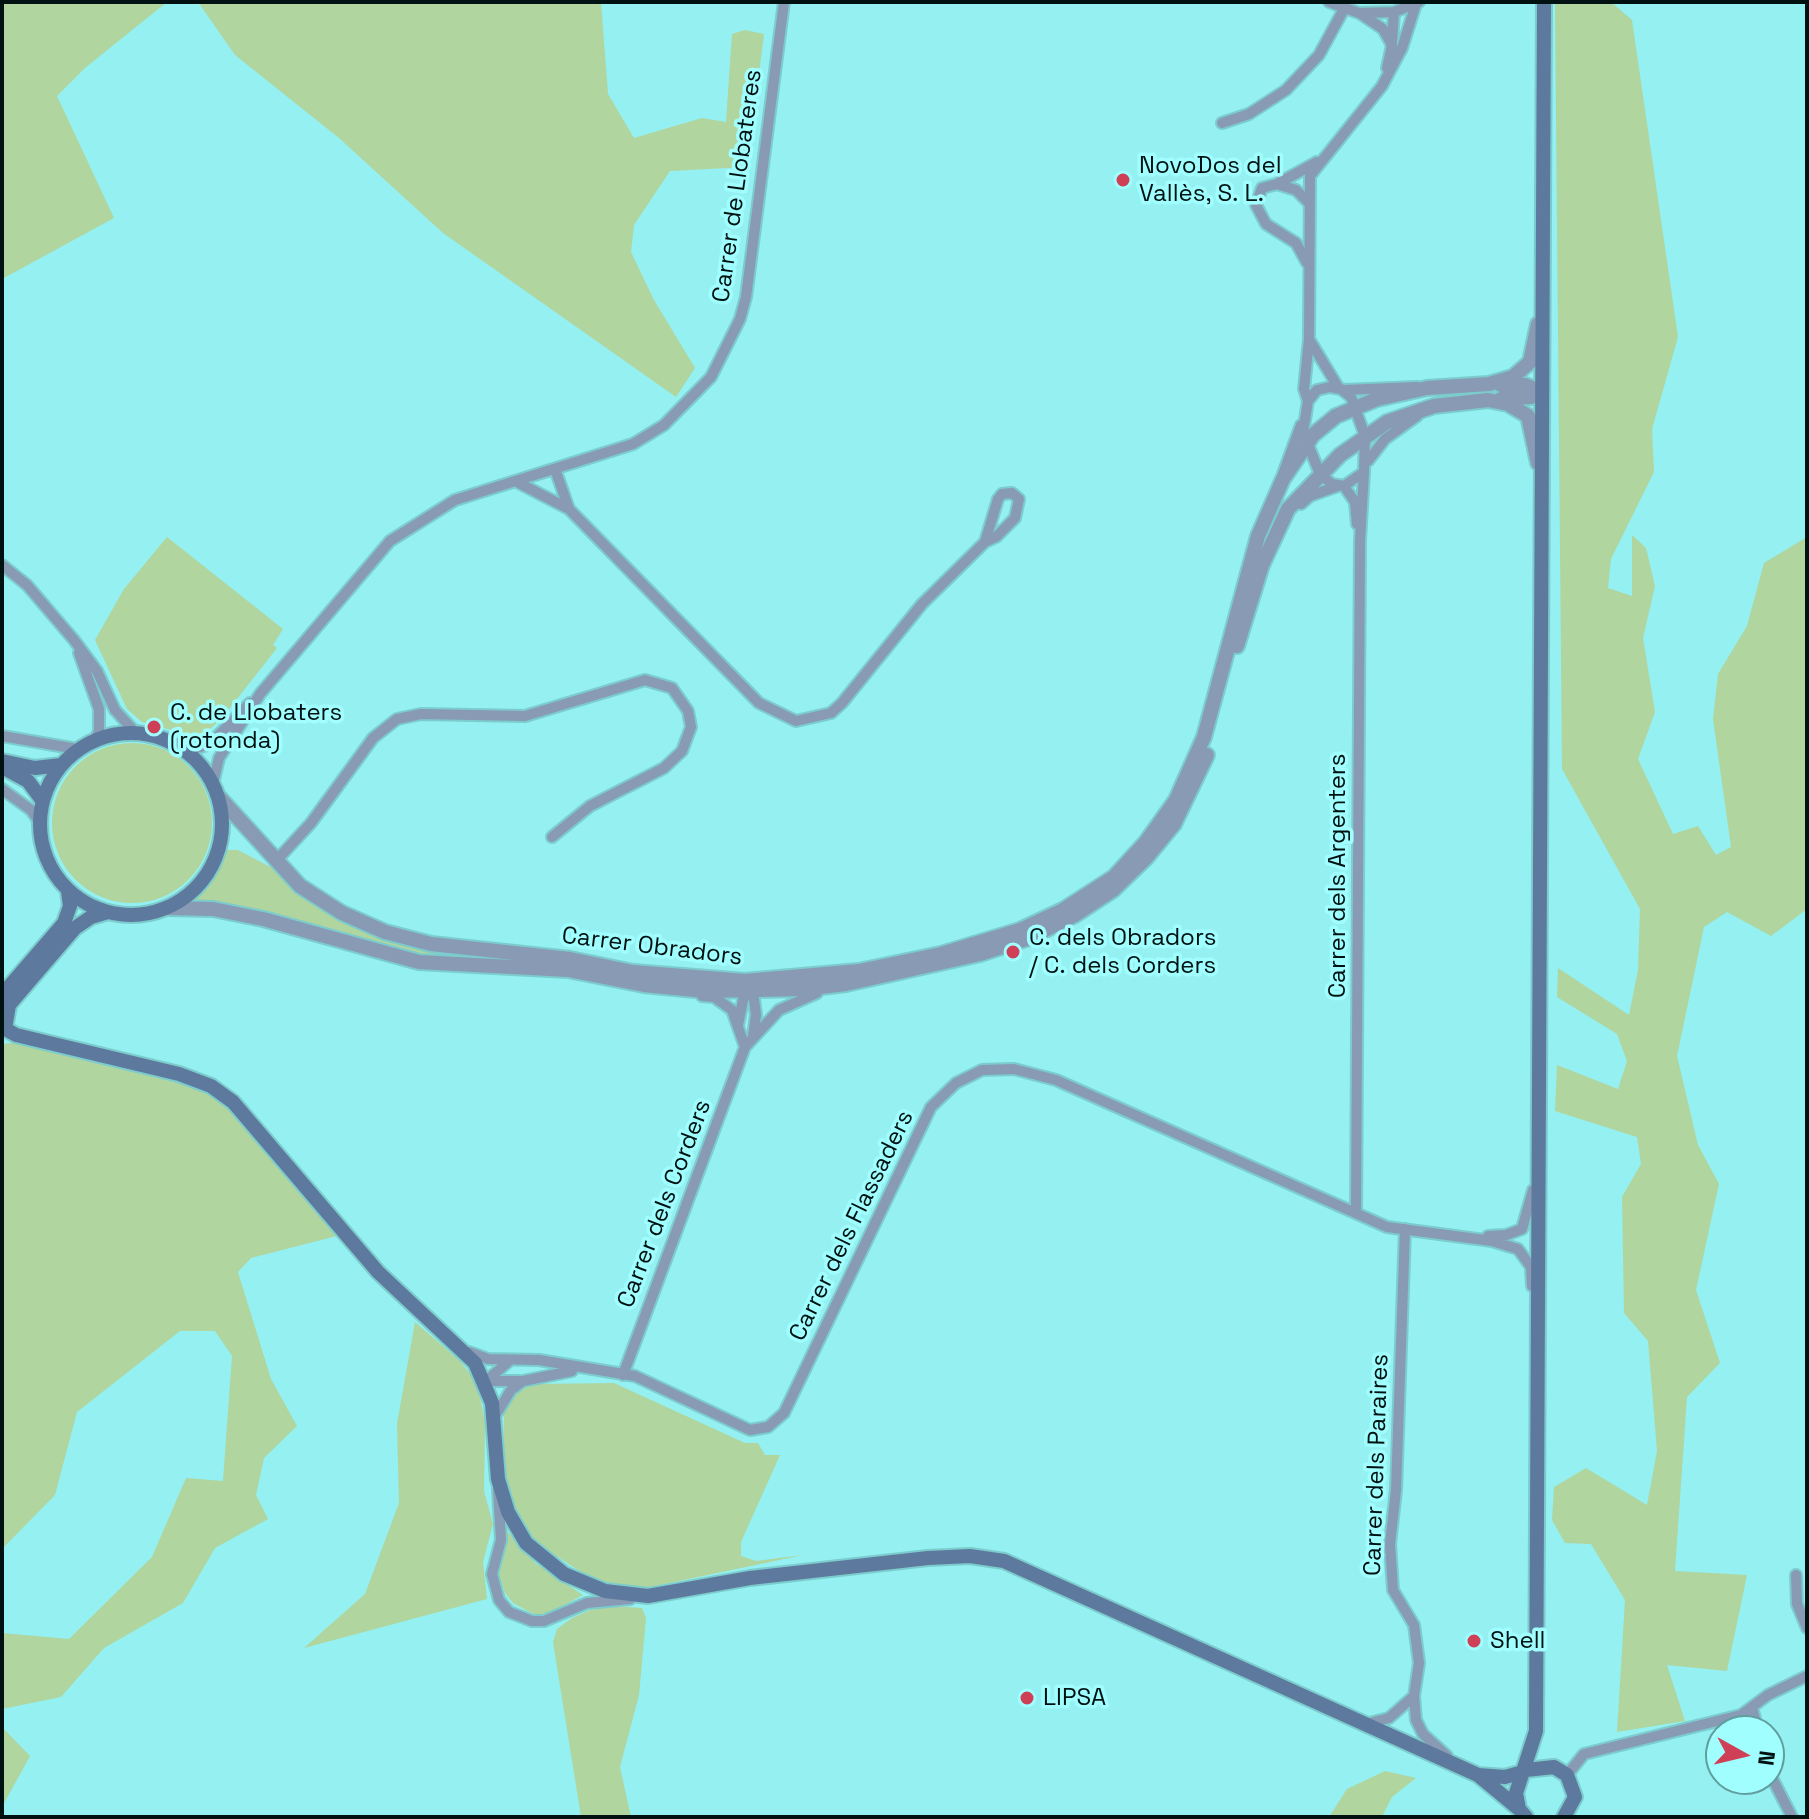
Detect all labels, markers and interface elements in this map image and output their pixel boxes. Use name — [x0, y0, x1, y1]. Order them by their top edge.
street label: Carrer de Llobateres — [707, 68, 769, 304]
place label: NovoDos del Vallès, S. L. — [1139, 152, 1282, 208]
marker: NovoDos del Vallès, S. L. — [1114, 171, 1132, 189]
place label: C. de Llobaters (rotonda) — [170, 699, 342, 755]
marker: C. de Llobaters (rotonda) — [145, 718, 163, 736]
street label: Carrer dels Argenters — [1324, 754, 1352, 998]
street label: Carrer Obradors — [560, 922, 744, 972]
place label: C. dels Obradors / C. dels Corders — [1029, 924, 1216, 980]
marker: C. dels Obradors / C. dels Corders — [1004, 943, 1022, 961]
street label: Carrer dels Corders — [612, 1096, 718, 1312]
street label: Carrer dels Flassaders — [784, 1106, 920, 1346]
street label: Carrer dels Paraires — [1359, 1353, 1395, 1577]
place label: Shell — [1490, 1627, 1545, 1655]
marker: Shell — [1465, 1632, 1483, 1650]
place label: LIPSA — [1043, 1684, 1106, 1712]
marker: LIPSA — [1018, 1689, 1036, 1707]
north arrow — [1705, 1715, 1785, 1795]
text: N — [1752, 1749, 1782, 1767]

